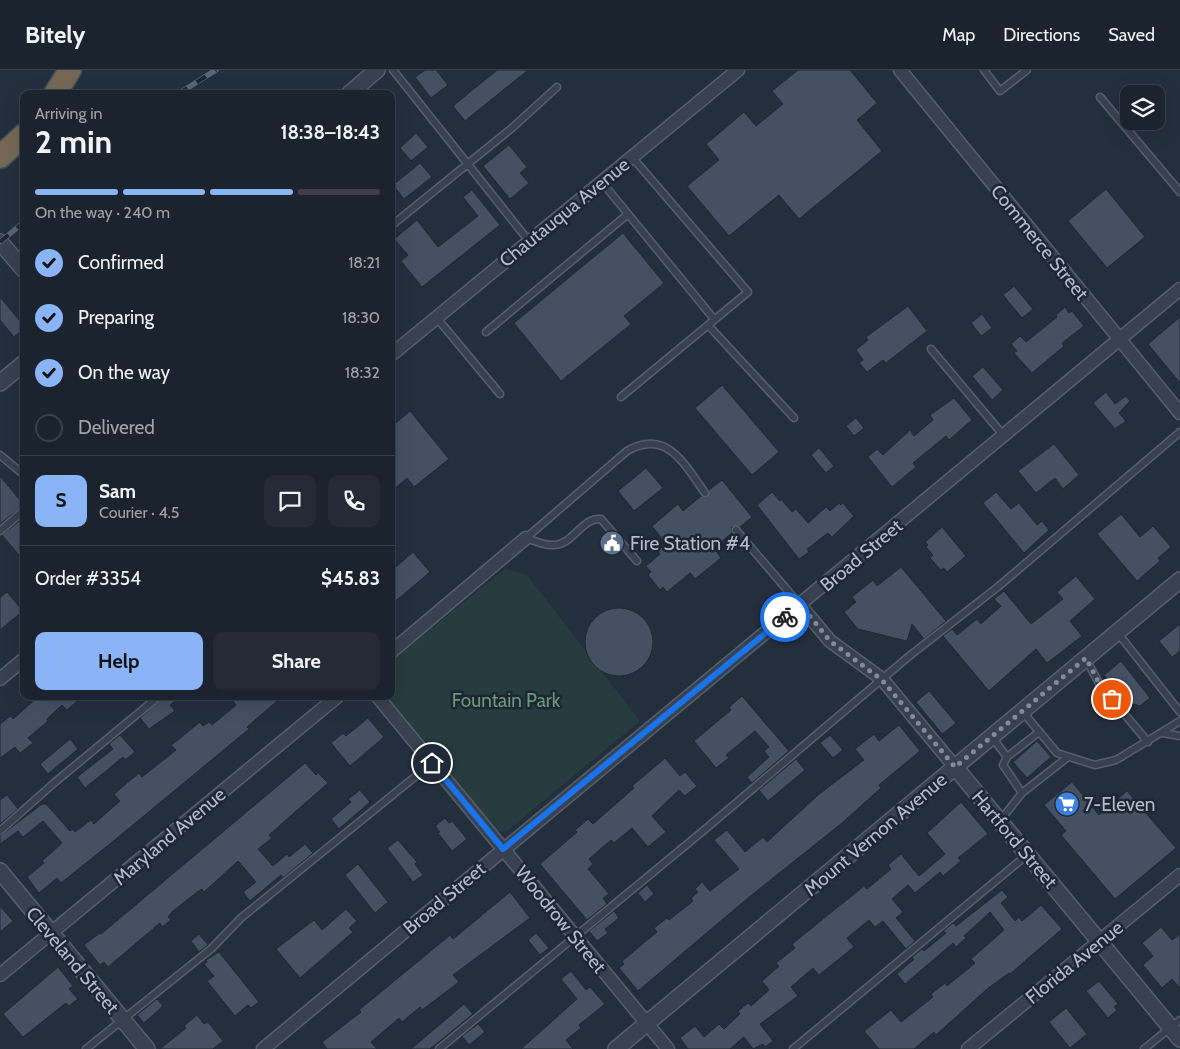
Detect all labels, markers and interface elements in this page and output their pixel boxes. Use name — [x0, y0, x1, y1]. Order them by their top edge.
text: Bitely — [25, 20, 85, 49]
text: Map — [942, 24, 975, 46]
text: Directions — [1003, 24, 1080, 46]
text: Saved — [1108, 24, 1155, 46]
map controls — [1120, 85, 1165, 130]
button: layers — [1120, 85, 1165, 130]
text: Arriving in — [35, 104, 102, 123]
text: 18:38–18:43 — [281, 121, 380, 144]
text: 2 min — [35, 122, 112, 161]
street label: Chautauqua Avenue — [495, 153, 634, 272]
street label: Commerce Street — [986, 180, 1094, 305]
text: On the way · 240 m — [35, 203, 170, 222]
icon: check — [35, 249, 63, 277]
text: Confirmed — [78, 251, 164, 274]
text: 18:21 — [348, 253, 380, 272]
icon: check — [35, 304, 63, 332]
text: Preparing — [78, 306, 154, 329]
text: 18:30 — [342, 308, 380, 327]
icon: check — [35, 359, 63, 387]
text: On the way — [78, 361, 170, 384]
text: 18:32 — [345, 363, 380, 382]
text: Delivered — [78, 416, 155, 439]
button: chat — [264, 475, 316, 527]
button: phone — [328, 475, 380, 527]
text: Sam — [99, 480, 136, 503]
text: S — [55, 489, 67, 512]
text: Courier · 4.5 — [99, 503, 180, 522]
street label: Broad Street — [816, 514, 908, 596]
public building icon: Fire Station #4 — [599, 530, 625, 556]
place label: Fire Station #4 — [630, 532, 750, 555]
text: Order #3354 — [35, 567, 141, 590]
text: $45.83 — [321, 567, 380, 590]
courier — [760, 592, 810, 642]
icon: bike — [771, 603, 799, 631]
button: Help — [35, 632, 203, 690]
button: Share — [213, 632, 380, 690]
pin — [1091, 678, 1133, 720]
icon: bag — [1098, 685, 1126, 713]
park label: Fountain Park — [452, 689, 561, 712]
pin — [411, 742, 453, 784]
icon: home — [418, 749, 446, 777]
street label: Mount Vernon Avenue — [799, 768, 952, 901]
street label: Maryland Avenue — [109, 783, 230, 890]
street label: Hartford Street — [967, 786, 1063, 893]
supermarket icon: 7-Eleven — [1054, 791, 1080, 817]
place label: 7-Eleven — [1084, 793, 1155, 816]
street label: Broad Street — [399, 857, 491, 939]
street label: Woodrow Street — [510, 861, 611, 978]
street label: Cleveland Street — [21, 902, 124, 1019]
street label: Florida Avenue — [1021, 916, 1128, 1009]

